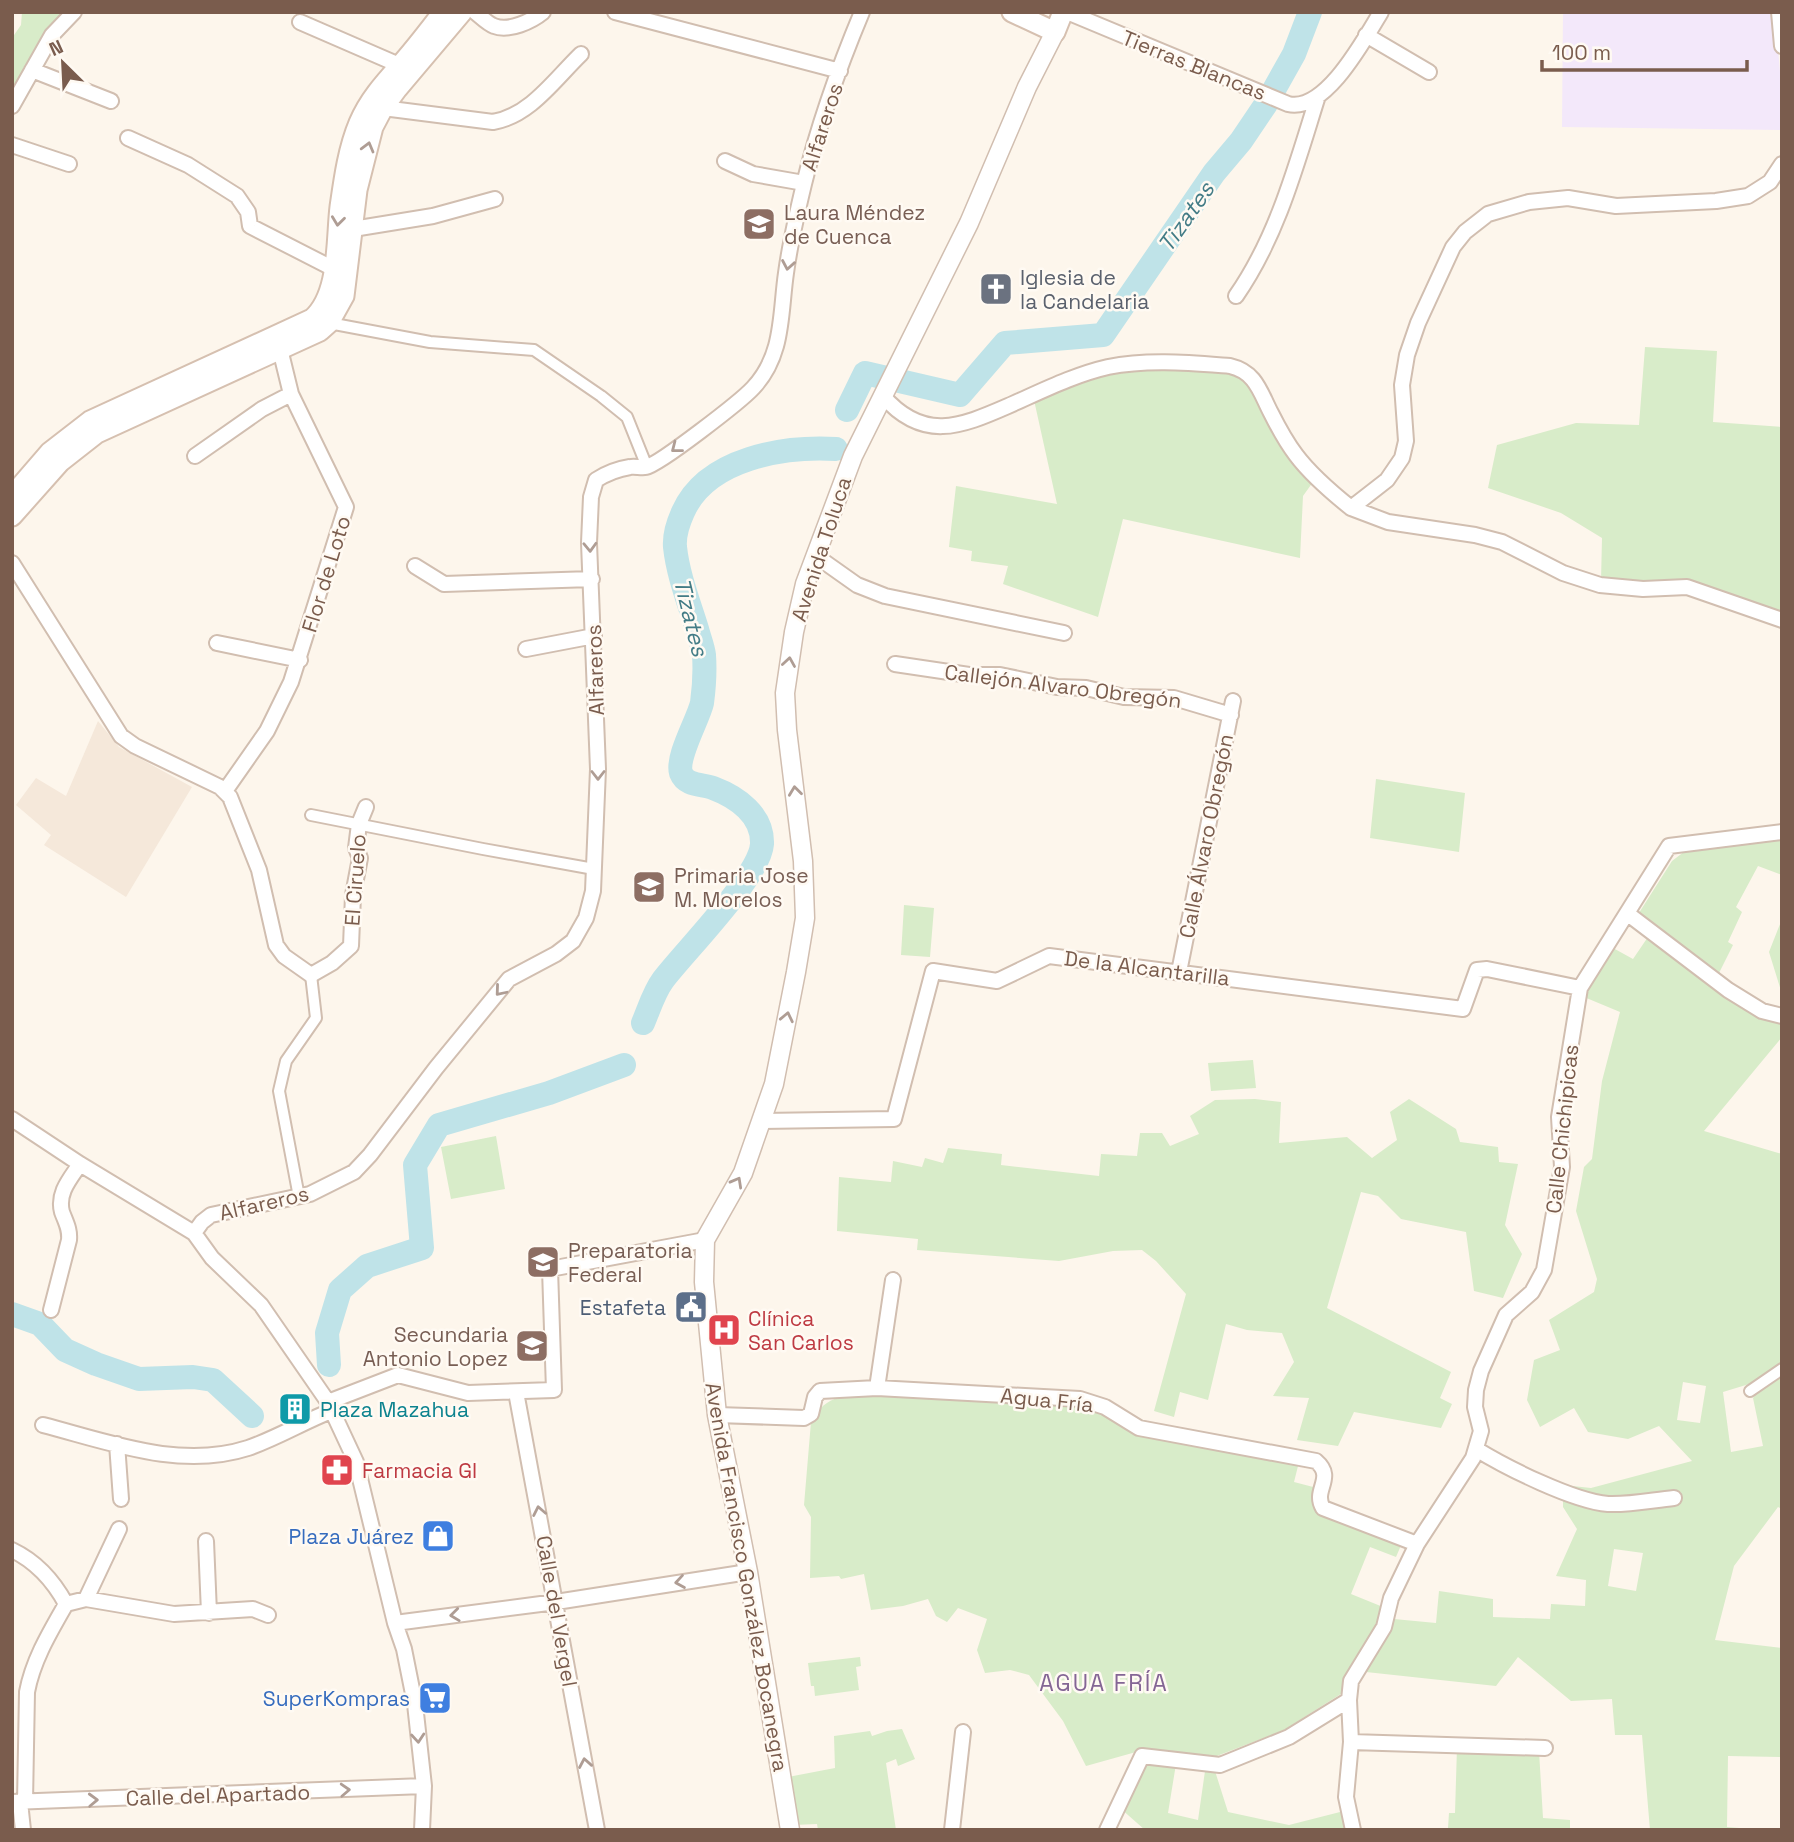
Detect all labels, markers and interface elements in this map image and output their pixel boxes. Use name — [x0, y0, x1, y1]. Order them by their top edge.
street label: Tierras Blancas — [1118, 24, 1270, 106]
north arrow — [28, 28, 98, 98]
scale bar — [1542, 28, 1747, 72]
text: N — [45, 34, 67, 62]
text: 100 m — [1552, 39, 1611, 66]
street label: Alfareros — [795, 80, 849, 174]
one-way arrow — [359, 141, 374, 153]
water label: Tizates — [1151, 175, 1222, 258]
place label: Laura Méndez de Cuenca — [784, 199, 925, 250]
school or university icon: Laura Méndez de Cuenca — [740, 205, 778, 243]
one-way arrow — [331, 215, 346, 227]
one-way arrow — [781, 259, 796, 271]
place label: Iglesia de la Candelaria — [1020, 264, 1149, 315]
church icon: Iglesia de la Candelaria — [977, 270, 1015, 308]
one-way arrow — [672, 439, 684, 452]
street label: Avenida Toluca — [785, 473, 857, 625]
street label: Flor de Loto — [295, 513, 357, 635]
one-way arrow — [583, 542, 598, 553]
water label: Tizates — [667, 575, 715, 660]
street label: Alfareros — [580, 624, 610, 716]
one-way arrow — [782, 657, 797, 668]
street label: Callejón Alvaro Obregón — [943, 658, 1183, 714]
street label: Calle Álvaro Obregón — [1173, 732, 1239, 940]
one-way arrow — [590, 770, 606, 780]
one-way arrow — [787, 786, 802, 797]
street label: El Ciruelo — [338, 833, 372, 927]
place label: Primaria Jose M. Morelos — [674, 862, 809, 913]
school or university icon: Primaria Jose M. Morelos — [630, 868, 668, 906]
street label: De la Alcantarilla — [1063, 944, 1231, 992]
one-way arrow — [495, 983, 508, 995]
one-way arrow — [779, 1011, 794, 1023]
street label: Calle Chichipicas — [1540, 1043, 1584, 1215]
one-way arrow — [729, 1177, 742, 1190]
street label: Alfareros — [217, 1180, 311, 1226]
place label: Preparatoria Federal — [568, 1237, 693, 1288]
school or university icon: Preparatoria Federal — [524, 1243, 562, 1281]
public building icon: Estafeta — [672, 1288, 710, 1326]
place label: Estafeta — [580, 1294, 666, 1321]
place label: Clínica San Carlos — [748, 1305, 854, 1356]
hospital icon: Clínica San Carlos — [705, 1311, 743, 1349]
place label: Secundaria Antonio Lopez — [363, 1321, 508, 1372]
school or university icon: Secundaria Antonio Lopez — [513, 1327, 551, 1365]
street label: Avenida Francisco González Bocanegra — [699, 1380, 795, 1774]
street label: Agua Fría — [999, 1382, 1095, 1418]
building icon: Plaza Mazahua — [276, 1390, 314, 1428]
place label: Plaza Mazahua — [320, 1396, 469, 1423]
pharmacy icon: Farmacia GI — [318, 1451, 356, 1489]
place label: Farmacia GI — [362, 1457, 477, 1484]
one-way arrow — [532, 1505, 547, 1517]
shop icon: Plaza Juárez — [419, 1517, 457, 1555]
place label: Plaza Juárez — [288, 1523, 414, 1550]
street label: Calle del Vergel — [530, 1533, 584, 1689]
one-way arrow — [675, 1574, 686, 1589]
one-way arrow — [449, 1608, 461, 1623]
district label: AGUA FRÍA — [1039, 1668, 1169, 1698]
supermarket icon: SuperKompras — [416, 1679, 454, 1717]
place label: SuperKompras — [263, 1685, 410, 1712]
one-way arrow — [410, 1732, 425, 1743]
one-way arrow — [578, 1757, 593, 1769]
street label: Calle del Apartado — [125, 1778, 311, 1812]
one-way arrow — [340, 1783, 351, 1798]
one-way arrow — [88, 1792, 99, 1807]

